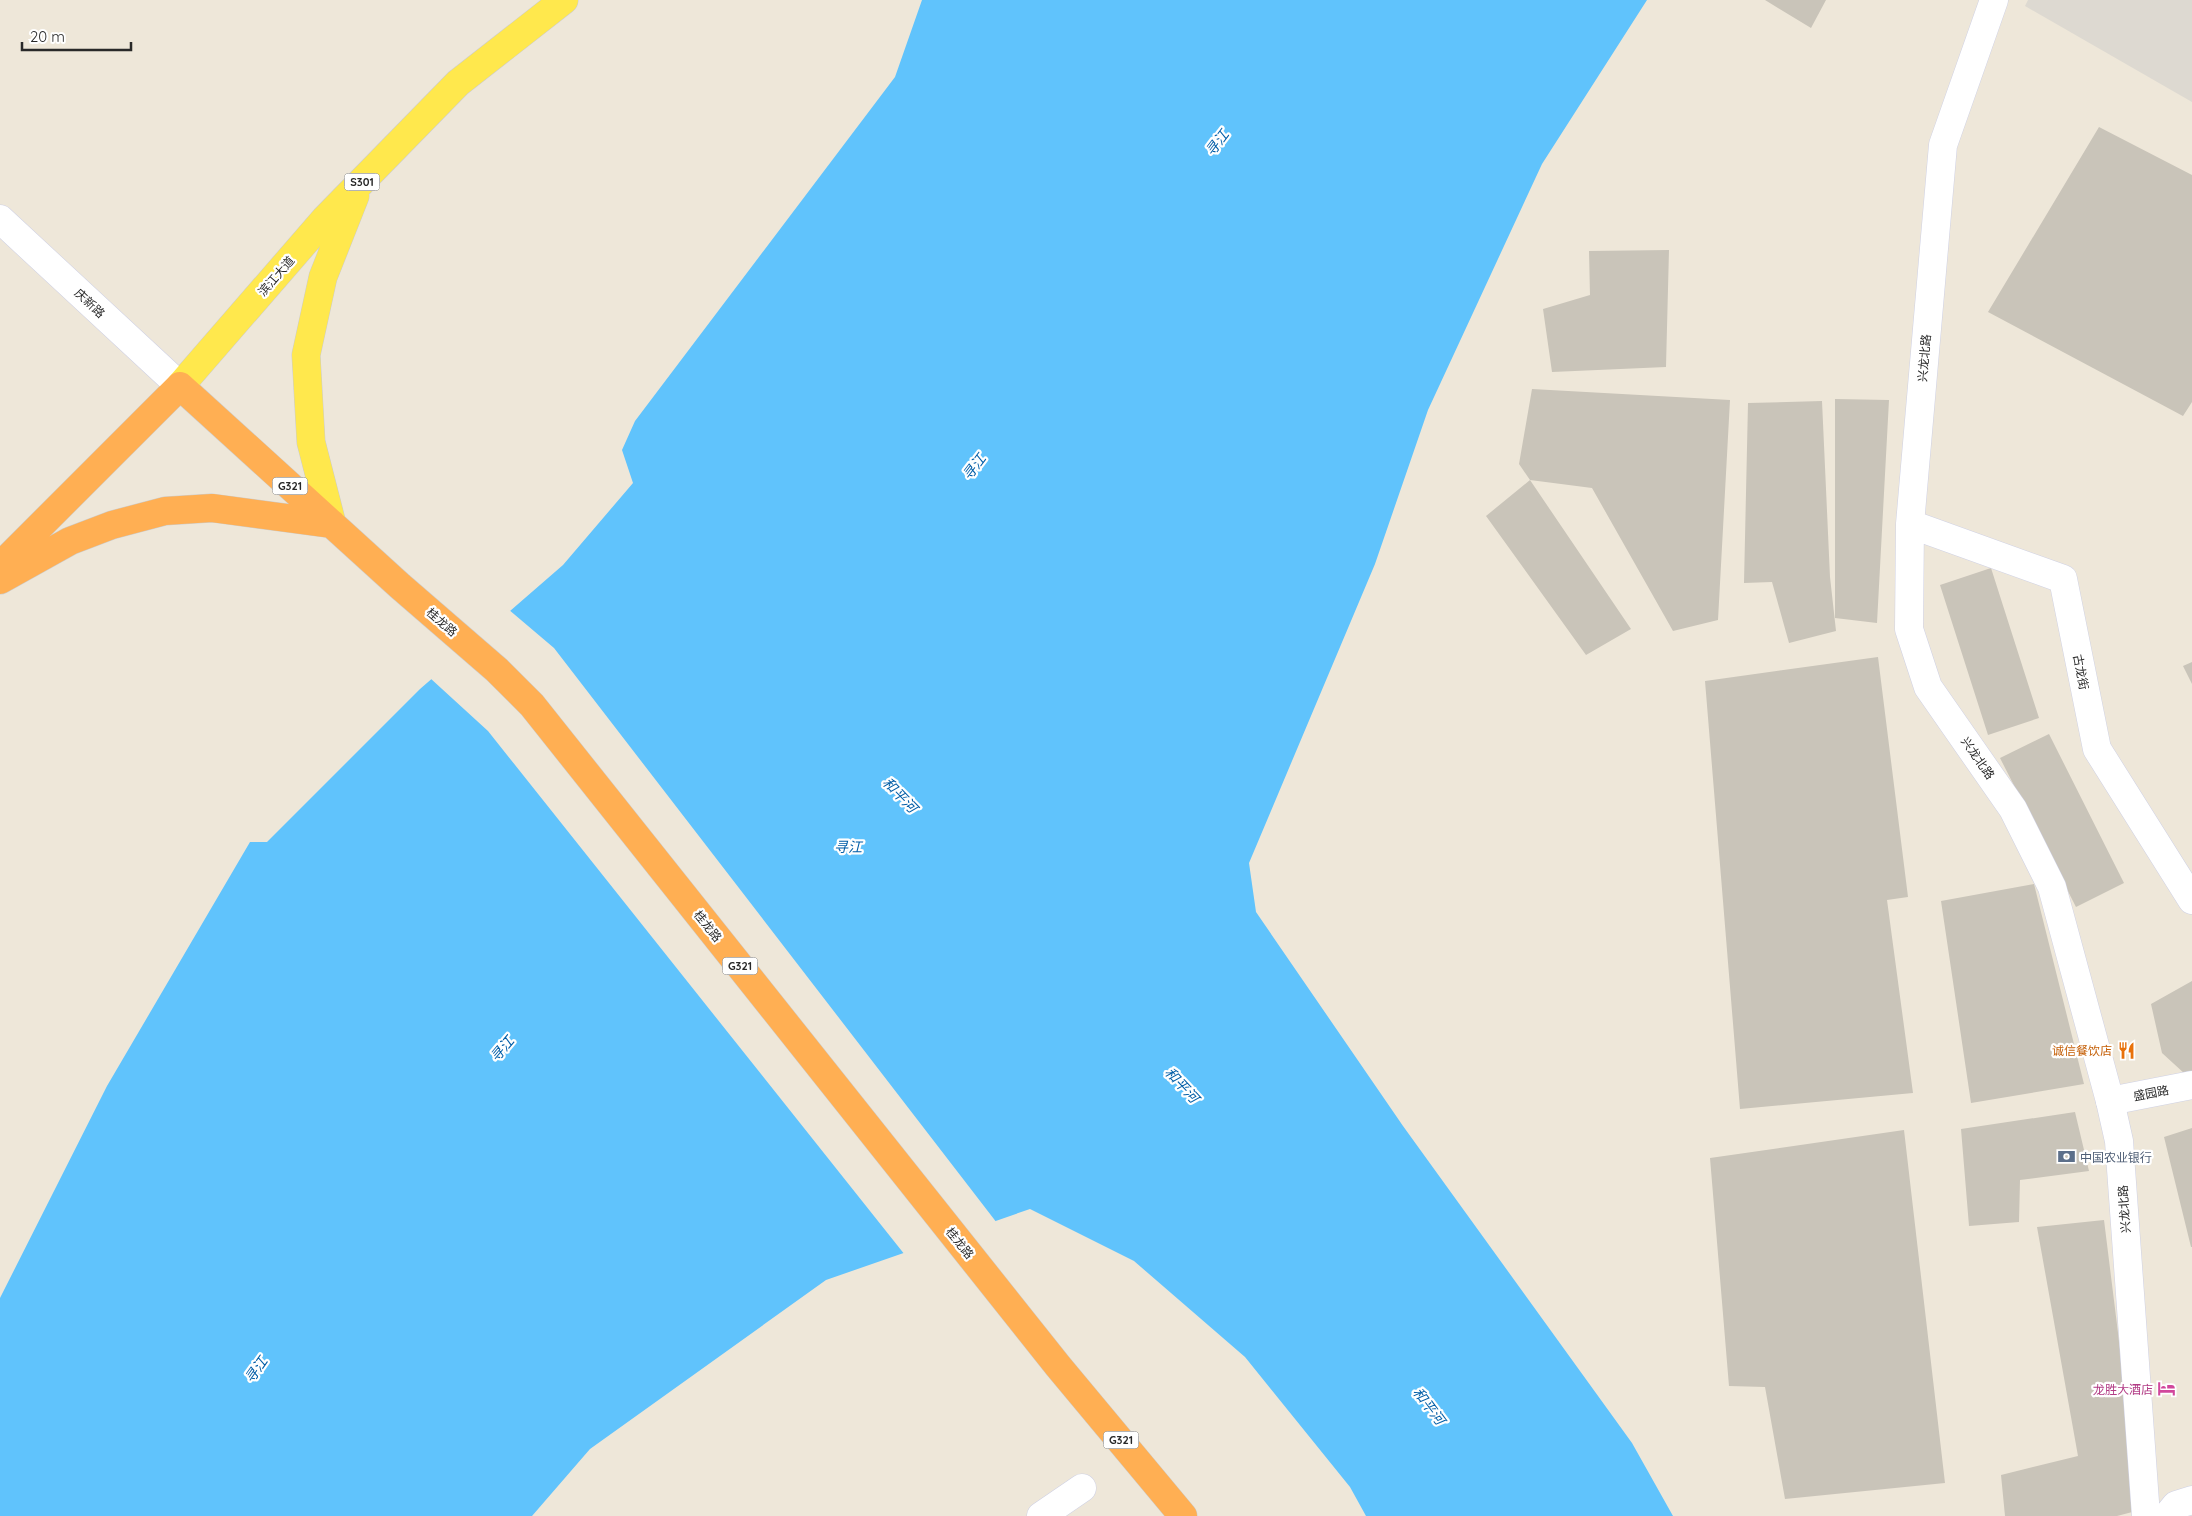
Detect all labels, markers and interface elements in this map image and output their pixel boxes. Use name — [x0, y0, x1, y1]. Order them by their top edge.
scale bar — [22, 20, 131, 52]
text: 20 m — [30, 27, 65, 46]
water label: 寻江 — [1201, 125, 1234, 160]
road number: S301 — [344, 173, 380, 190]
street label: 滨江大道 — [255, 253, 297, 299]
street label: 庆新路 — [72, 285, 108, 321]
street label: 兴龙北路 — [1914, 333, 1934, 383]
water label: 寻江 — [958, 449, 991, 484]
road number: G321 — [272, 478, 308, 494]
street label: 桂龙路 — [423, 605, 461, 639]
street label: 古龙街 — [2070, 653, 2092, 691]
street label: 兴龙北路 — [1958, 734, 1998, 782]
water label: 和平河 — [879, 774, 923, 819]
water label: 寻江 — [834, 838, 864, 856]
street label: 桂龙路 — [691, 907, 725, 945]
road number: G321 — [722, 958, 758, 974]
water label: 寻江 — [486, 1031, 519, 1066]
restaurant icon: 诚信餐饮店 — [2116, 1040, 2136, 1060]
place label: 诚信餐饮店 — [2052, 1043, 2112, 1058]
water label: 和平河 — [1161, 1064, 1205, 1109]
street label: 盛园路 — [2132, 1082, 2170, 1104]
bank icon: 中国农业银行 — [2056, 1147, 2076, 1167]
place label: 中国农业银行 — [2080, 1150, 2152, 1165]
street label: 兴龙北路 — [2115, 1185, 2133, 1233]
street label: 桂龙路 — [943, 1224, 977, 1262]
water label: 寻江 — [241, 1352, 273, 1387]
hotel icon: 龙胜大酒店 — [2157, 1379, 2177, 1399]
place label: 龙胜大酒店 — [2093, 1382, 2153, 1397]
water label: 和平河 — [1409, 1384, 1451, 1431]
road number: G321 — [1104, 1432, 1138, 1448]

